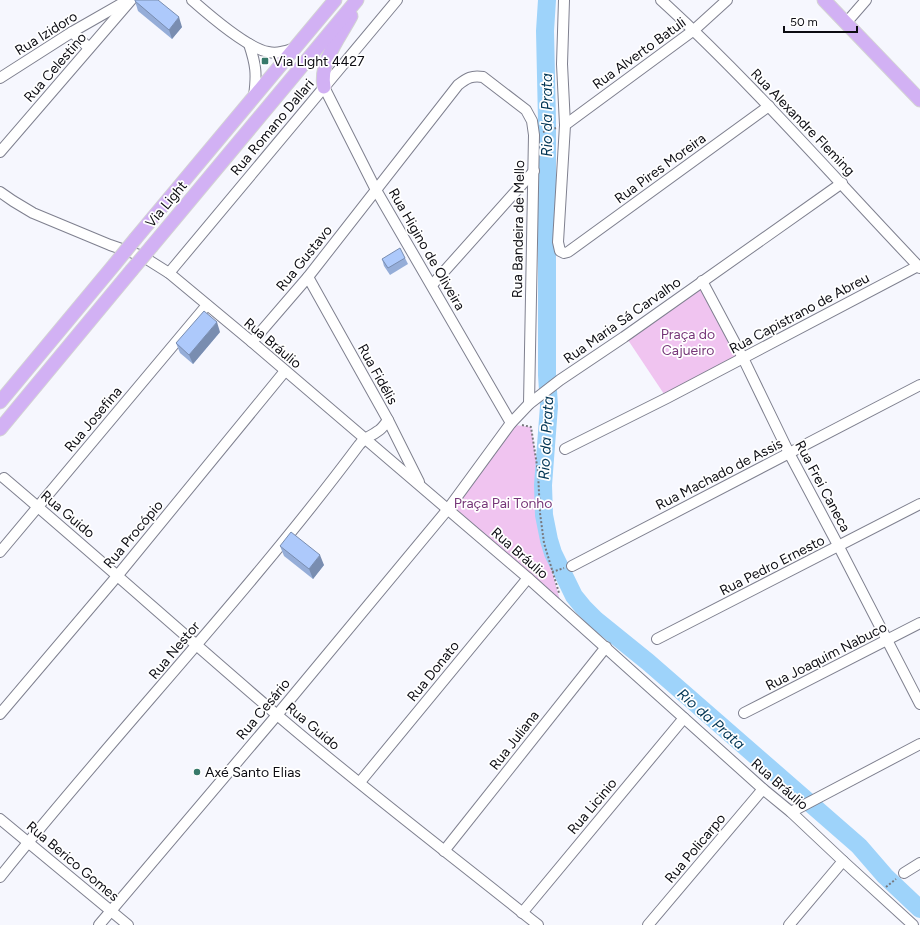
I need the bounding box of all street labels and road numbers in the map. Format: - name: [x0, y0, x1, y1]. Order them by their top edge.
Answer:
- street label: Rua Izidoro: [12, 8, 81, 59]
- street label: Rua Alverto Batuli: [589, 14, 689, 93]
- street label: Rua Celestino: [21, 29, 90, 106]
- street label: Rua Alexandre Fleming: [747, 65, 858, 179]
- street label: Rua Romano Dallari: [227, 76, 318, 179]
- street label: Rua Pires Moreira: [611, 130, 709, 207]
- street label: Rua Bandeira de Mello: [509, 160, 528, 298]
- street label: Via Light: [142, 178, 191, 231]
- street label: Rua Higino de Oliveira: [385, 185, 468, 313]
- street label: Rua Gustavo: [273, 222, 336, 295]
- street label: Rua Capistrano de Abreu: [726, 269, 872, 358]
- street label: Rua Maria Sá Carvalho: [560, 274, 684, 367]
- street label: Rua Bráulio: [240, 314, 305, 372]
- street label: Rua Fidélis: [354, 341, 401, 408]
- street label: Rua Josefina: [61, 383, 126, 455]
- street label: Rua Machado de Assis: [653, 435, 785, 514]
- street label: Rua Frei Caneca: [791, 438, 854, 535]
- street label: Rua Guido: [37, 487, 98, 542]
- street label: Rua Procópio: [100, 497, 167, 572]
- street label: Rua Bráulio: [488, 524, 552, 583]
- street label: Rua Pedro Ernesto: [717, 532, 828, 599]
- street label: Rua Nestor: [145, 618, 204, 683]
- street label: Rua Joaquim Nabuco: [763, 618, 890, 694]
- street label: Rua Donato: [404, 637, 463, 705]
- street label: Rua Cesário: [233, 675, 294, 743]
- street label: Rua Guido: [282, 699, 343, 754]
- street label: Rua Juliana: [486, 707, 543, 773]
- street label: Rua Bráulio: [748, 755, 812, 814]
- street label: Rua Licinio: [564, 775, 621, 838]
- street label: Rua Policarpo: [661, 810, 729, 887]
- street label: Rua Berico Gomes: [23, 818, 122, 905]

